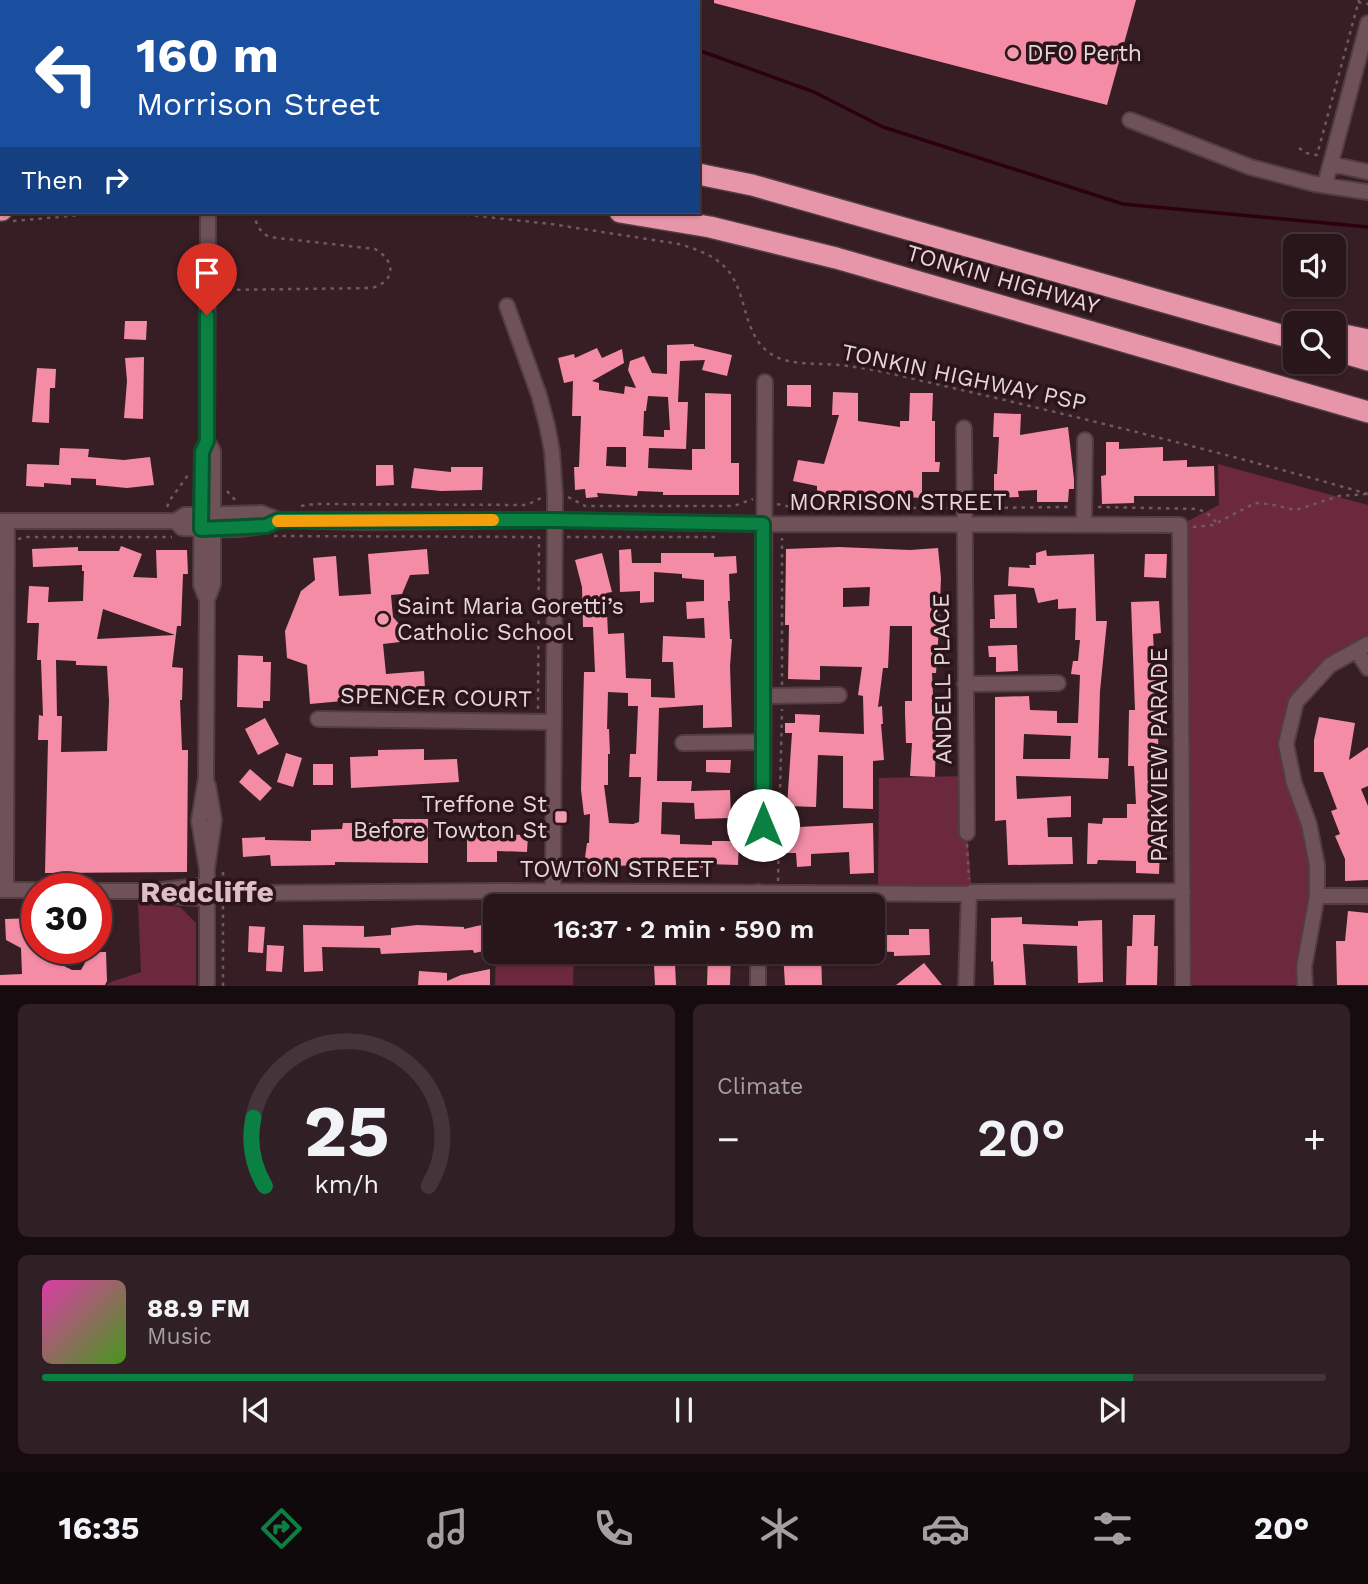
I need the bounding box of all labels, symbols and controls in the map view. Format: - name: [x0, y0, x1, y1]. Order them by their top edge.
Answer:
- text: 160 m: [136, 26, 279, 84]
- icon: left: [21, 28, 112, 119]
- place label: DFO Perth: [1027, 40, 1142, 67]
- marker: DFO Perth: [1005, 45, 1021, 61]
- text: Morrison Street: [136, 85, 380, 123]
- icon: right: [97, 161, 135, 199]
- text: Then: [21, 165, 83, 195]
- map controls: [1283, 234, 1346, 374]
- button: sound: [1283, 234, 1346, 297]
- street label: TONKIN HIGHWAY: [903, 239, 1102, 320]
- pin: [177, 243, 237, 315]
- icon: arrive: [188, 254, 226, 292]
- button: search: [1283, 311, 1346, 374]
- street label: TONKIN HIGHWAY PSP: [839, 338, 1088, 417]
- street label: MORRISON STREET: [789, 489, 1007, 516]
- place label: Saint Maria Goretti’s Catholic School: [397, 593, 624, 646]
- street label: ANDELL PLACE: [928, 593, 957, 765]
- marker: Saint Maria Goretti’s Catholic School: [375, 611, 391, 627]
- street label: PARKVIEW PARADE: [1146, 648, 1173, 862]
- street label: SPENCER COURT: [340, 682, 532, 713]
- position arrow: [726, 788, 800, 862]
- place label: Treffone St Before Towton St: [353, 791, 547, 844]
- marker: Treffone St Before Towton St: [553, 809, 569, 825]
- street label: TOWTON STREET: [520, 856, 714, 883]
- speed limit sign: 30: [21, 873, 112, 964]
- district label: Redcliffe: [140, 874, 274, 909]
- text: 16:37 · 2 min · 590 m: [554, 914, 814, 944]
- text: Climate: [717, 1073, 803, 1100]
- text: 25: [304, 1089, 389, 1175]
- text: 20°: [977, 1108, 1066, 1169]
- text: −: [717, 1117, 740, 1161]
- text: +: [1303, 1117, 1326, 1161]
- text: km/h: [314, 1170, 379, 1199]
- text: 88.9 FM: [147, 1293, 250, 1323]
- text: Music: [147, 1323, 212, 1350]
- icon: previous: [237, 1391, 275, 1429]
- icon: pause: [665, 1391, 703, 1429]
- icon: next: [1093, 1391, 1131, 1429]
- icon: directions: [257, 1504, 306, 1553]
- icon: music: [423, 1504, 472, 1553]
- icon: phone: [589, 1504, 638, 1553]
- icon: climate: [755, 1504, 804, 1553]
- icon: car: [921, 1504, 970, 1553]
- icon: filters: [1088, 1504, 1137, 1553]
- text: 16:35: [59, 1509, 139, 1547]
- text: 20°: [1254, 1509, 1309, 1547]

